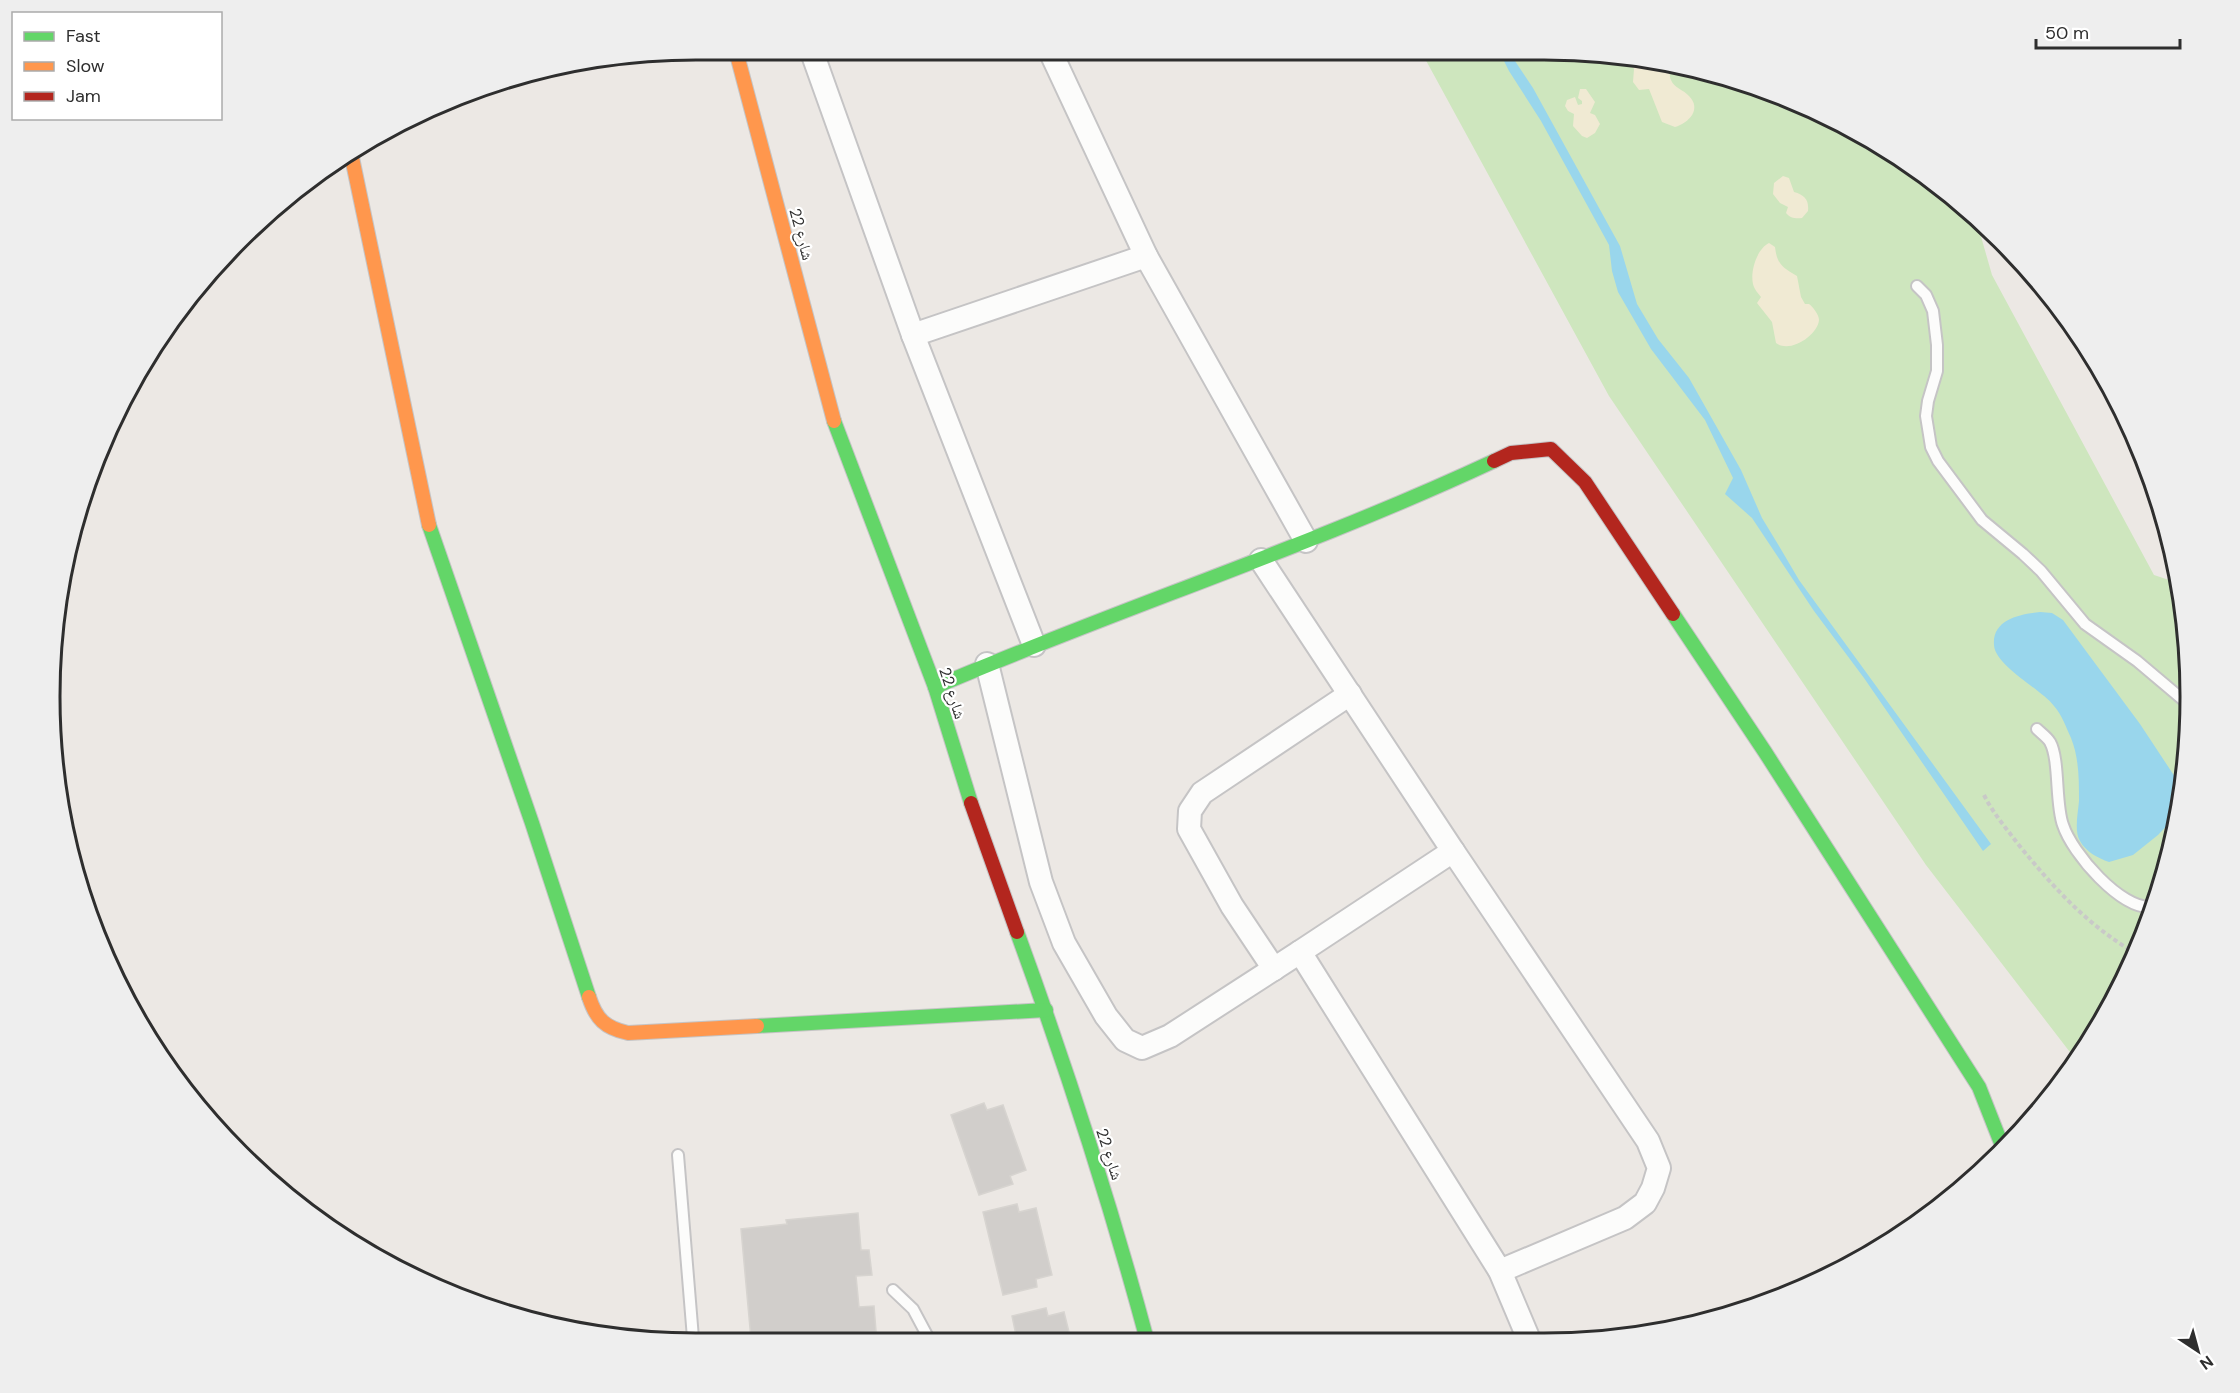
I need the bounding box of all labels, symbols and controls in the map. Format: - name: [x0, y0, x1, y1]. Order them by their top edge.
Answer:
- legend: [12, 12, 222, 120]
- scale bar: [2036, 12, 2180, 50]
- text: 50 m: [2045, 21, 2089, 45]
- text: Fast: [66, 24, 101, 48]
- text: Slow: [66, 54, 105, 78]
- text: Jam: [66, 84, 101, 108]
- street label: شارع 22: [784, 206, 819, 263]
- street label: شارع 22: [934, 665, 971, 722]
- street label: شارع 22: [1091, 1126, 1128, 1183]
- north arrow: [2168, 1321, 2228, 1381]
- text: N: [2196, 1351, 2217, 1375]

